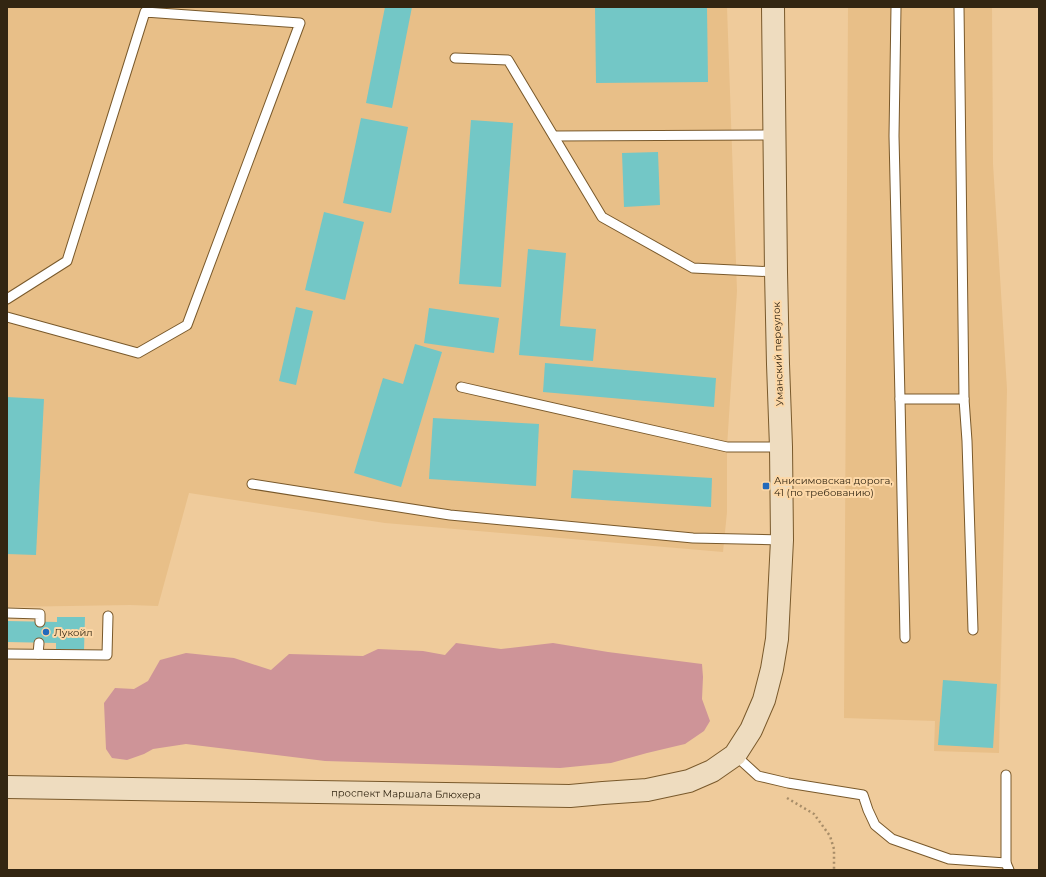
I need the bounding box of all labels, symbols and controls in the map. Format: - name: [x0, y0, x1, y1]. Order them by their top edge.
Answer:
- street label: Уманский переулок: [770, 301, 786, 406]
- place label: Анисимовская дорога, 41 (по требованию): [774, 474, 893, 499]
- marker: Анисимовская дорога, 41 (по требованию): [761, 481, 771, 491]
- place label: Лукойл: [54, 626, 93, 639]
- marker: Лукойл: [41, 627, 51, 637]
- street label: проспект Маршала Блюхера: [331, 786, 481, 801]

